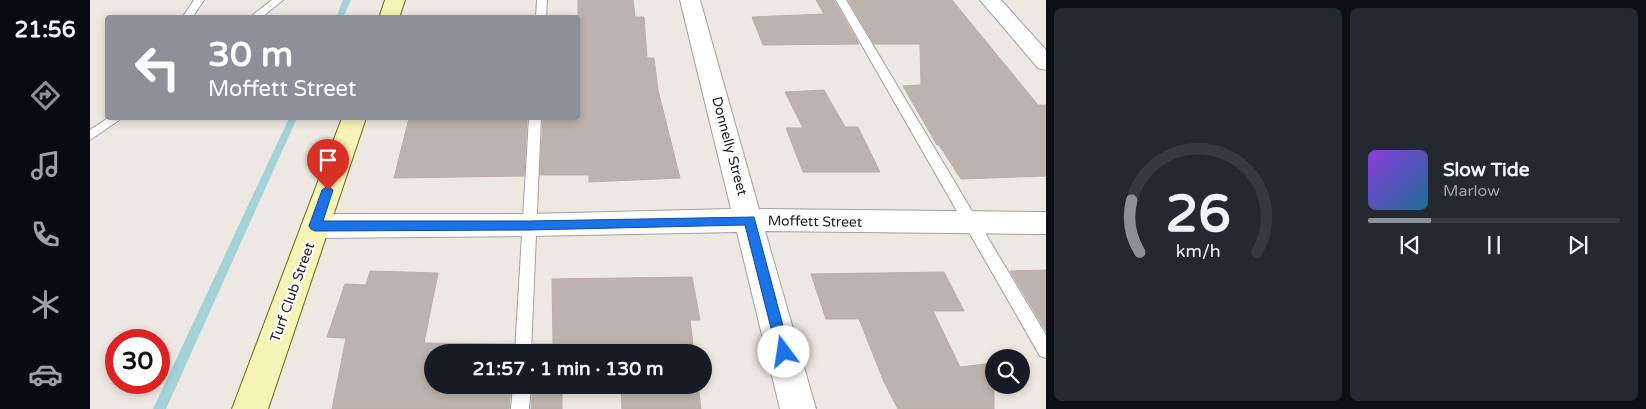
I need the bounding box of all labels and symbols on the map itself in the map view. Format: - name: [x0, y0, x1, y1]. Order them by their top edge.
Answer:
- street label: Donnelly Street: [708, 95, 751, 198]
- pin: [307, 139, 349, 190]
- street label: Moffett Street: [768, 212, 863, 231]
- street label: Turf Club Street: [267, 239, 319, 344]
- position arrow: [757, 325, 809, 377]
- speed limit sign: 30: [105, 329, 170, 394]

